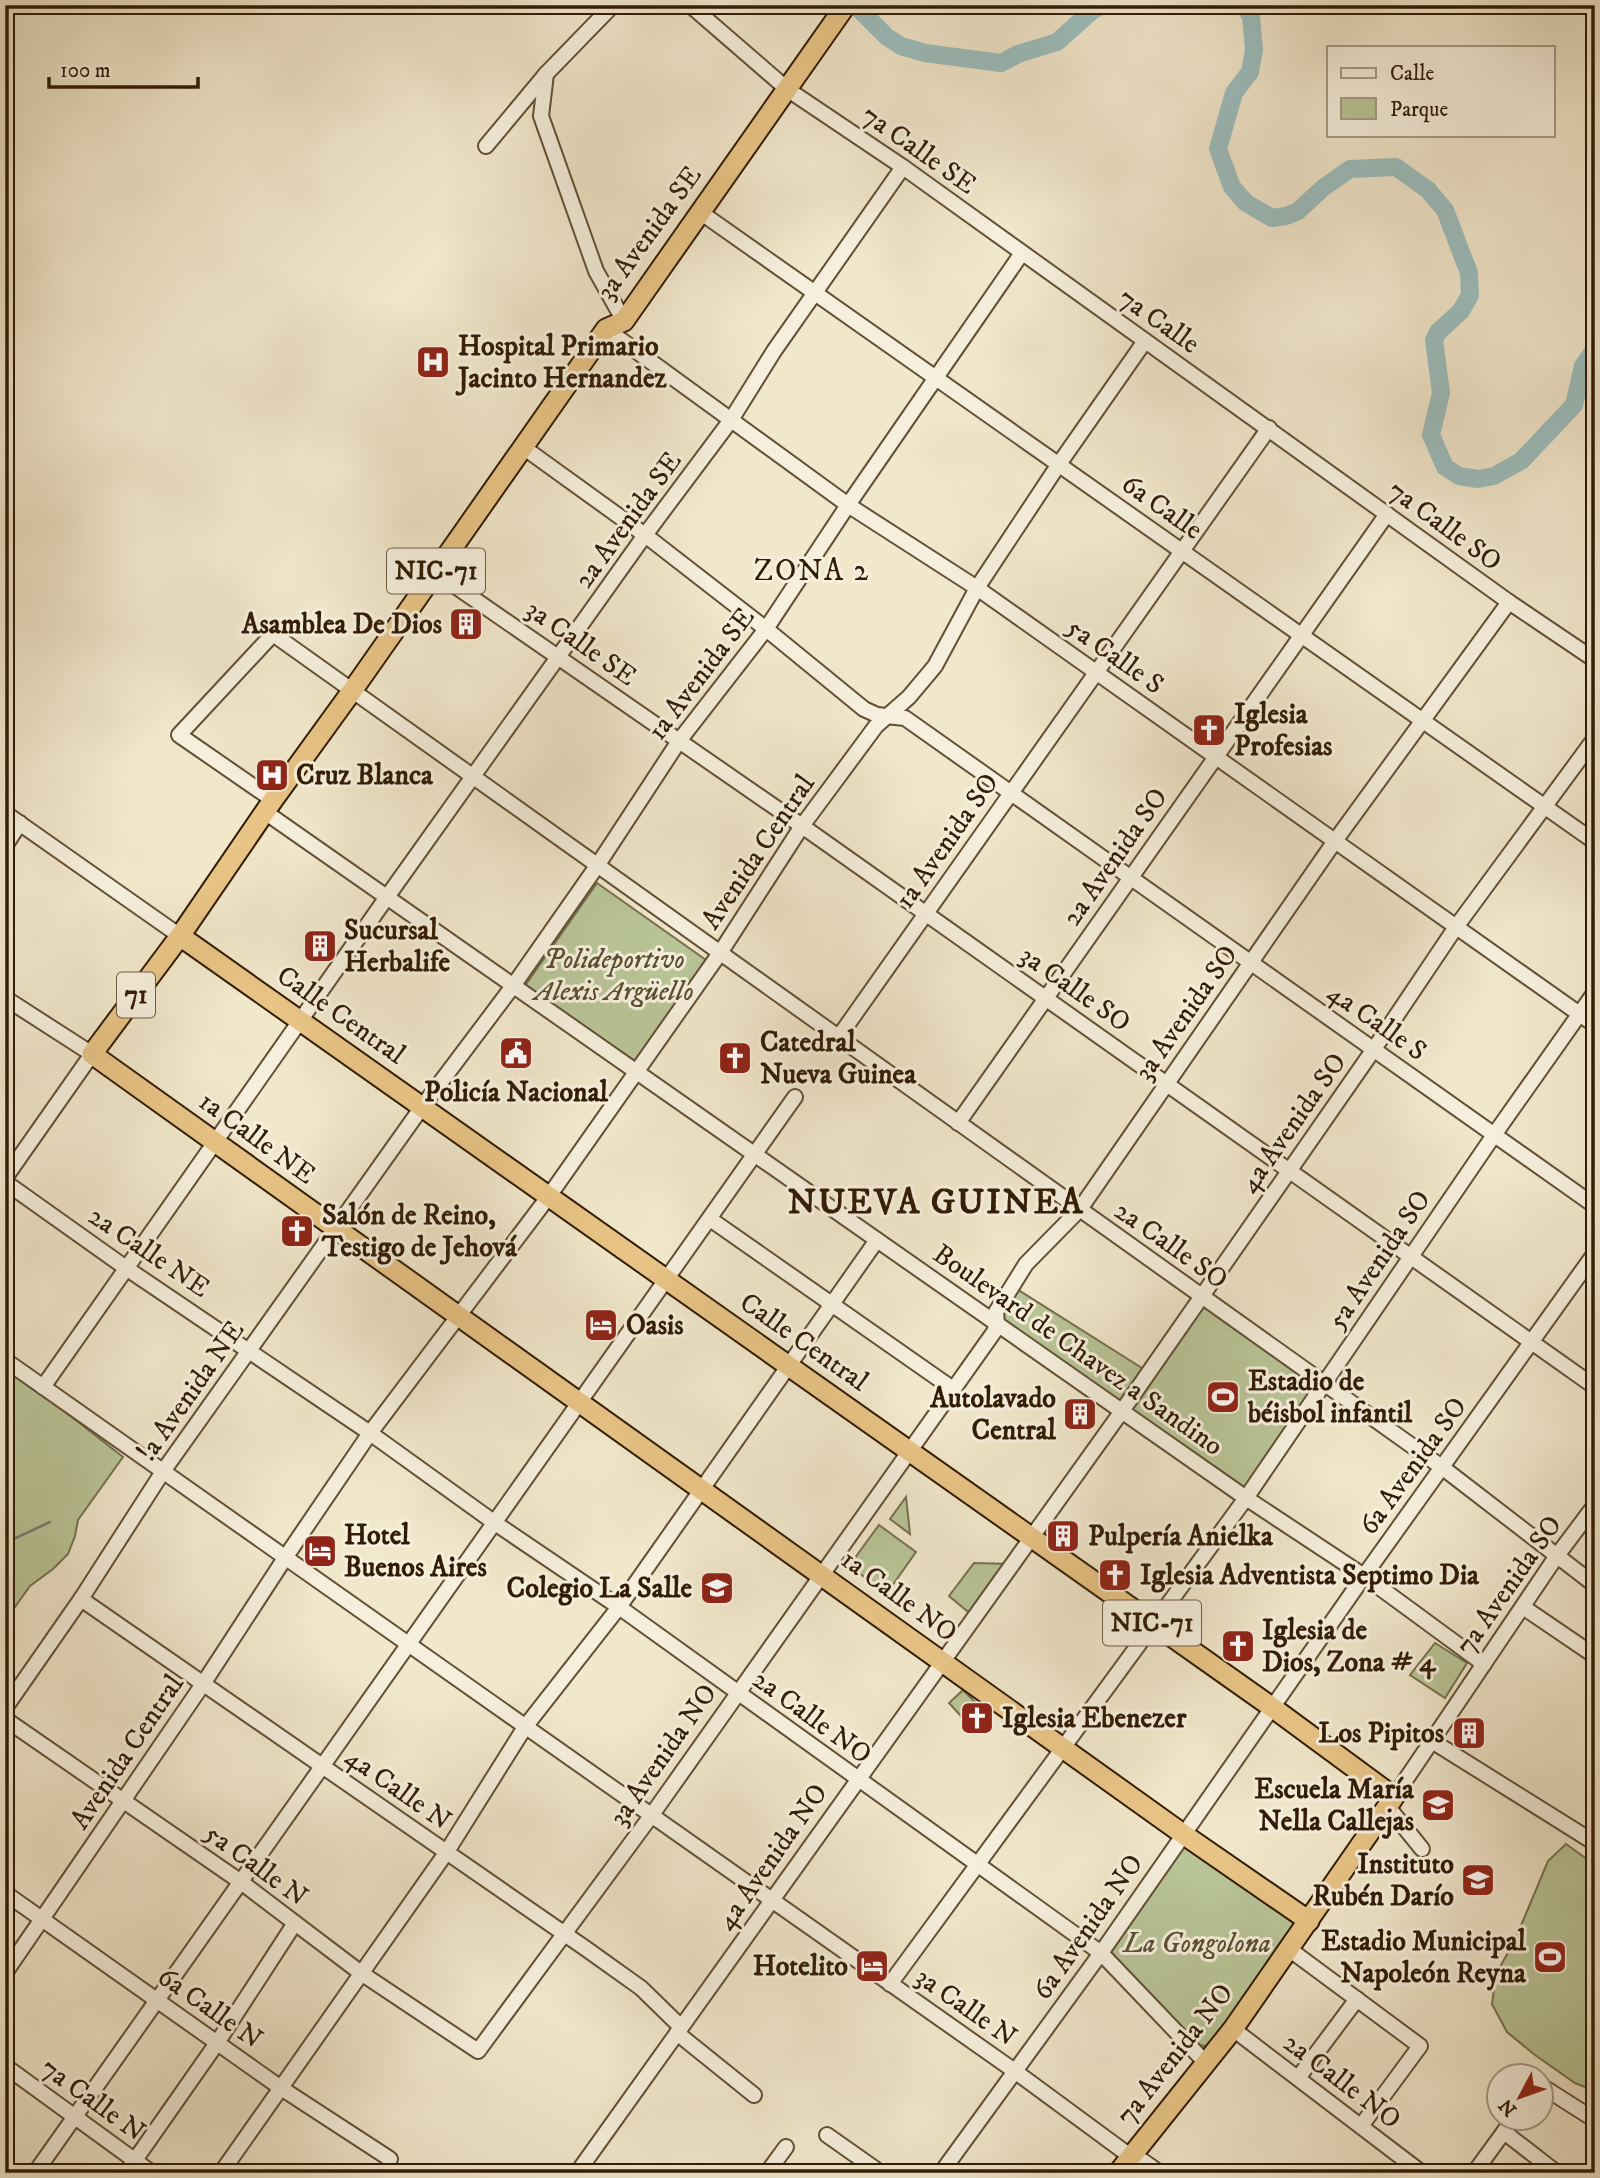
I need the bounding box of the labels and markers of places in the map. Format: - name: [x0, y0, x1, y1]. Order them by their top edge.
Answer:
- place label: Hospital Primario Jacinto Hernandez: [455, 329, 668, 396]
- hospital icon: Hospital Primario Jacinto Hernandez: [414, 343, 452, 381]
- building icon: Asamblea De Dios: [447, 605, 485, 643]
- place label: Asamblea De Dios: [241, 607, 443, 642]
- place label: Iglesia Profesias: [1234, 697, 1333, 764]
- church icon: Iglesia Profesias: [1190, 711, 1228, 749]
- hospital icon: Cruz Blanca: [253, 756, 291, 794]
- place label: Cruz Blanca: [296, 758, 434, 793]
- place label: Sucursal Herbalife: [344, 913, 451, 980]
- building icon: Sucursal Herbalife: [301, 927, 339, 965]
- place label: Catedral Nueva Guinea: [760, 1025, 917, 1092]
- public building icon: Policía Nacional: [497, 1034, 535, 1072]
- church icon: Catedral Nueva Guinea: [716, 1039, 754, 1077]
- place label: Policía Nacional: [424, 1075, 609, 1110]
- place label: Salón de Reino, Testigo de Jehová: [321, 1198, 518, 1265]
- church icon: Salón de Reino, Testigo de Jehová: [278, 1212, 316, 1250]
- hotel icon: Oasis: [582, 1306, 620, 1344]
- place label: Oasis: [626, 1308, 684, 1343]
- place label: Estadio de béisbol infantil: [1247, 1364, 1413, 1431]
- sports icon: Estadio de béisbol infantil: [1204, 1378, 1242, 1416]
- place label: Autolavado Central: [929, 1381, 1057, 1448]
- building icon: Autolavado Central: [1061, 1395, 1099, 1433]
- building icon: Pulpería Anielka: [1044, 1517, 1082, 1555]
- place label: Hotel Buenos Aires: [344, 1518, 487, 1585]
- place label: Pulpería Anielka: [1088, 1519, 1274, 1554]
- hotel icon: Hotel Buenos Aires: [301, 1532, 339, 1570]
- church icon: Iglesia Adventista Septimo Dia: [1096, 1556, 1134, 1594]
- place label: Iglesia Adventista Septimo Dia: [1140, 1558, 1480, 1593]
- school or university icon: Colegio La Salle: [698, 1569, 736, 1607]
- place label: Colegio La Salle: [507, 1571, 692, 1606]
- place label: Iglesia de Dios, Zona # 4: [1262, 1613, 1437, 1680]
- church icon: Iglesia de Dios, Zona # 4: [1219, 1627, 1257, 1665]
- church icon: Iglesia Ebenezer: [958, 1699, 996, 1737]
- place label: Iglesia Ebenezer: [1002, 1701, 1187, 1736]
- building icon: Los Pipitos: [1450, 1714, 1488, 1752]
- place label: Los Pipitos: [1318, 1716, 1445, 1751]
- place label: Escuela María Nella Callejas: [1254, 1772, 1415, 1839]
- school or university icon: Escuela María Nella Callejas: [1419, 1786, 1457, 1824]
- place label: Instituto Rubén Darío: [1313, 1847, 1454, 1914]
- school or university icon: Instituto Rubén Darío: [1459, 1861, 1497, 1899]
- place label: Estadio Municipal Napoleón Reyna: [1321, 1924, 1527, 1991]
- sports icon: Estadio Municipal Napoleón Reyna: [1531, 1938, 1569, 1976]
- hotel icon: Hotelito: [853, 1947, 891, 1985]
- place label: Hotelito: [753, 1949, 848, 1984]

